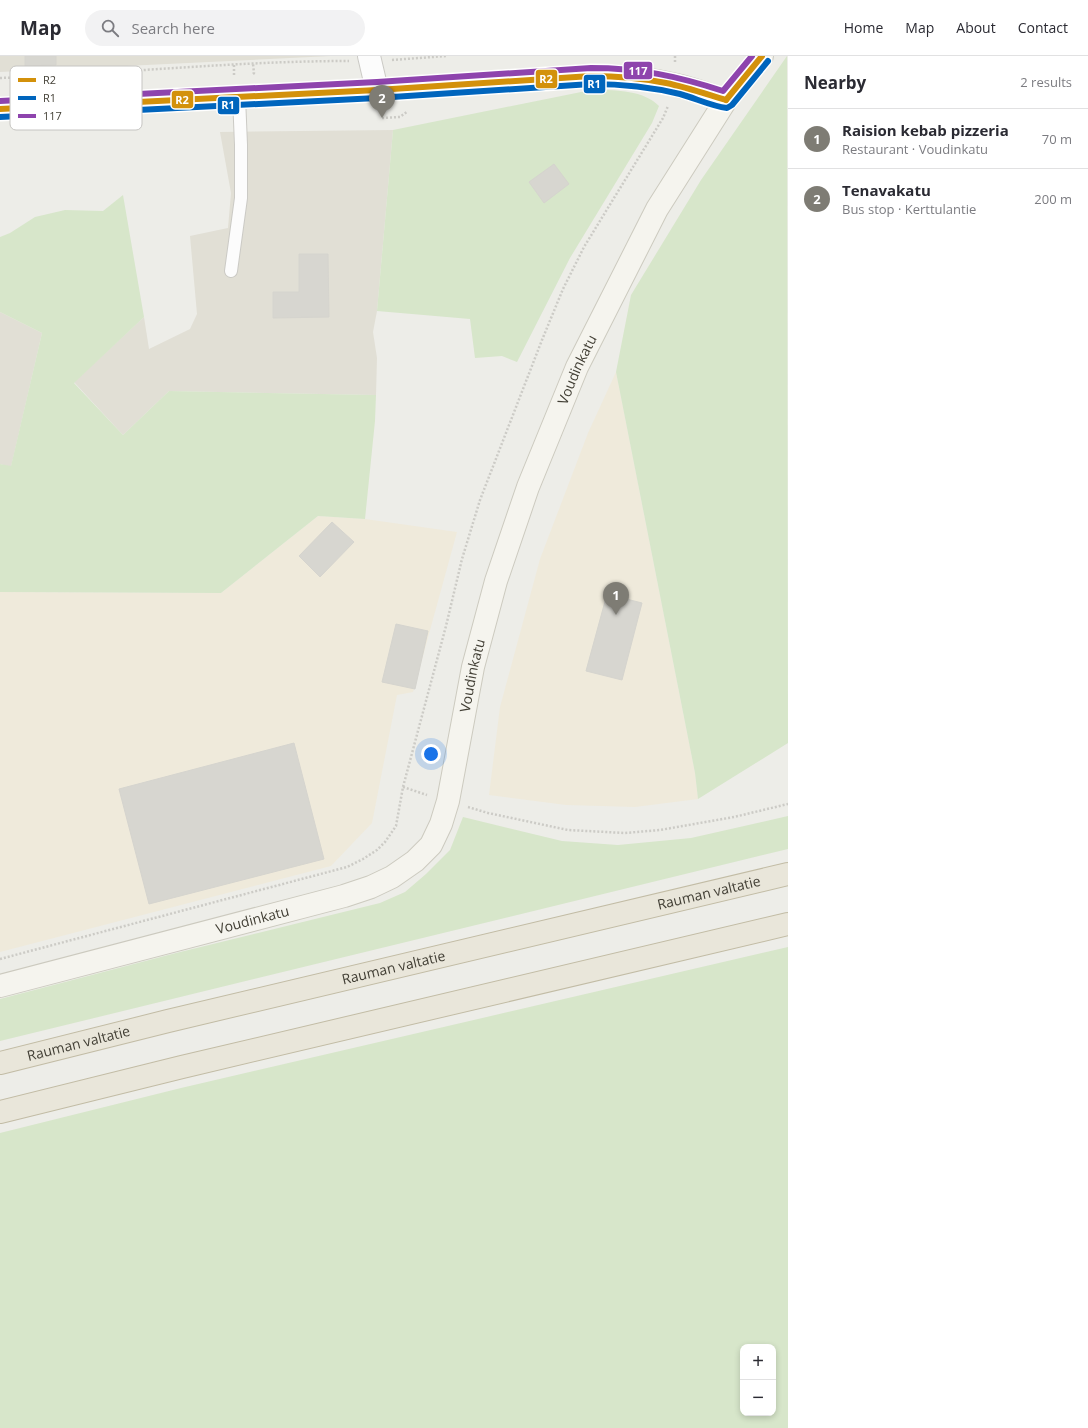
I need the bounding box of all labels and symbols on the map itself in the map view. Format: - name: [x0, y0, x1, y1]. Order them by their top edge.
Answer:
- line badge: 117: [623, 61, 653, 80]
- text: 117: [629, 63, 647, 78]
- legend: [10, 66, 142, 130]
- line badge: R2: [535, 69, 558, 89]
- text: R2: [539, 71, 553, 86]
- text: R2: [43, 72, 56, 87]
- line badge: R1: [583, 74, 606, 94]
- text: R1: [587, 76, 601, 91]
- pin: 2: [369, 85, 395, 118]
- text: R1: [43, 90, 56, 105]
- line badge: R2: [171, 90, 194, 109]
- text: R2: [175, 92, 189, 107]
- line badge: R1: [217, 96, 240, 115]
- text: R1: [221, 97, 235, 112]
- text: 117: [43, 108, 62, 123]
- street label: Voudinkatu: [553, 331, 601, 407]
- pin: 1: [603, 582, 629, 615]
- street label: Voudinkatu: [455, 637, 489, 714]
- your location: [421, 744, 441, 764]
- street label: Rauman valtatie: [655, 871, 762, 914]
- street label: Voudinkatu: [214, 901, 291, 938]
- street label: Rauman valtatie: [340, 946, 447, 988]
- street label: Rauman valtatie: [25, 1021, 132, 1065]

